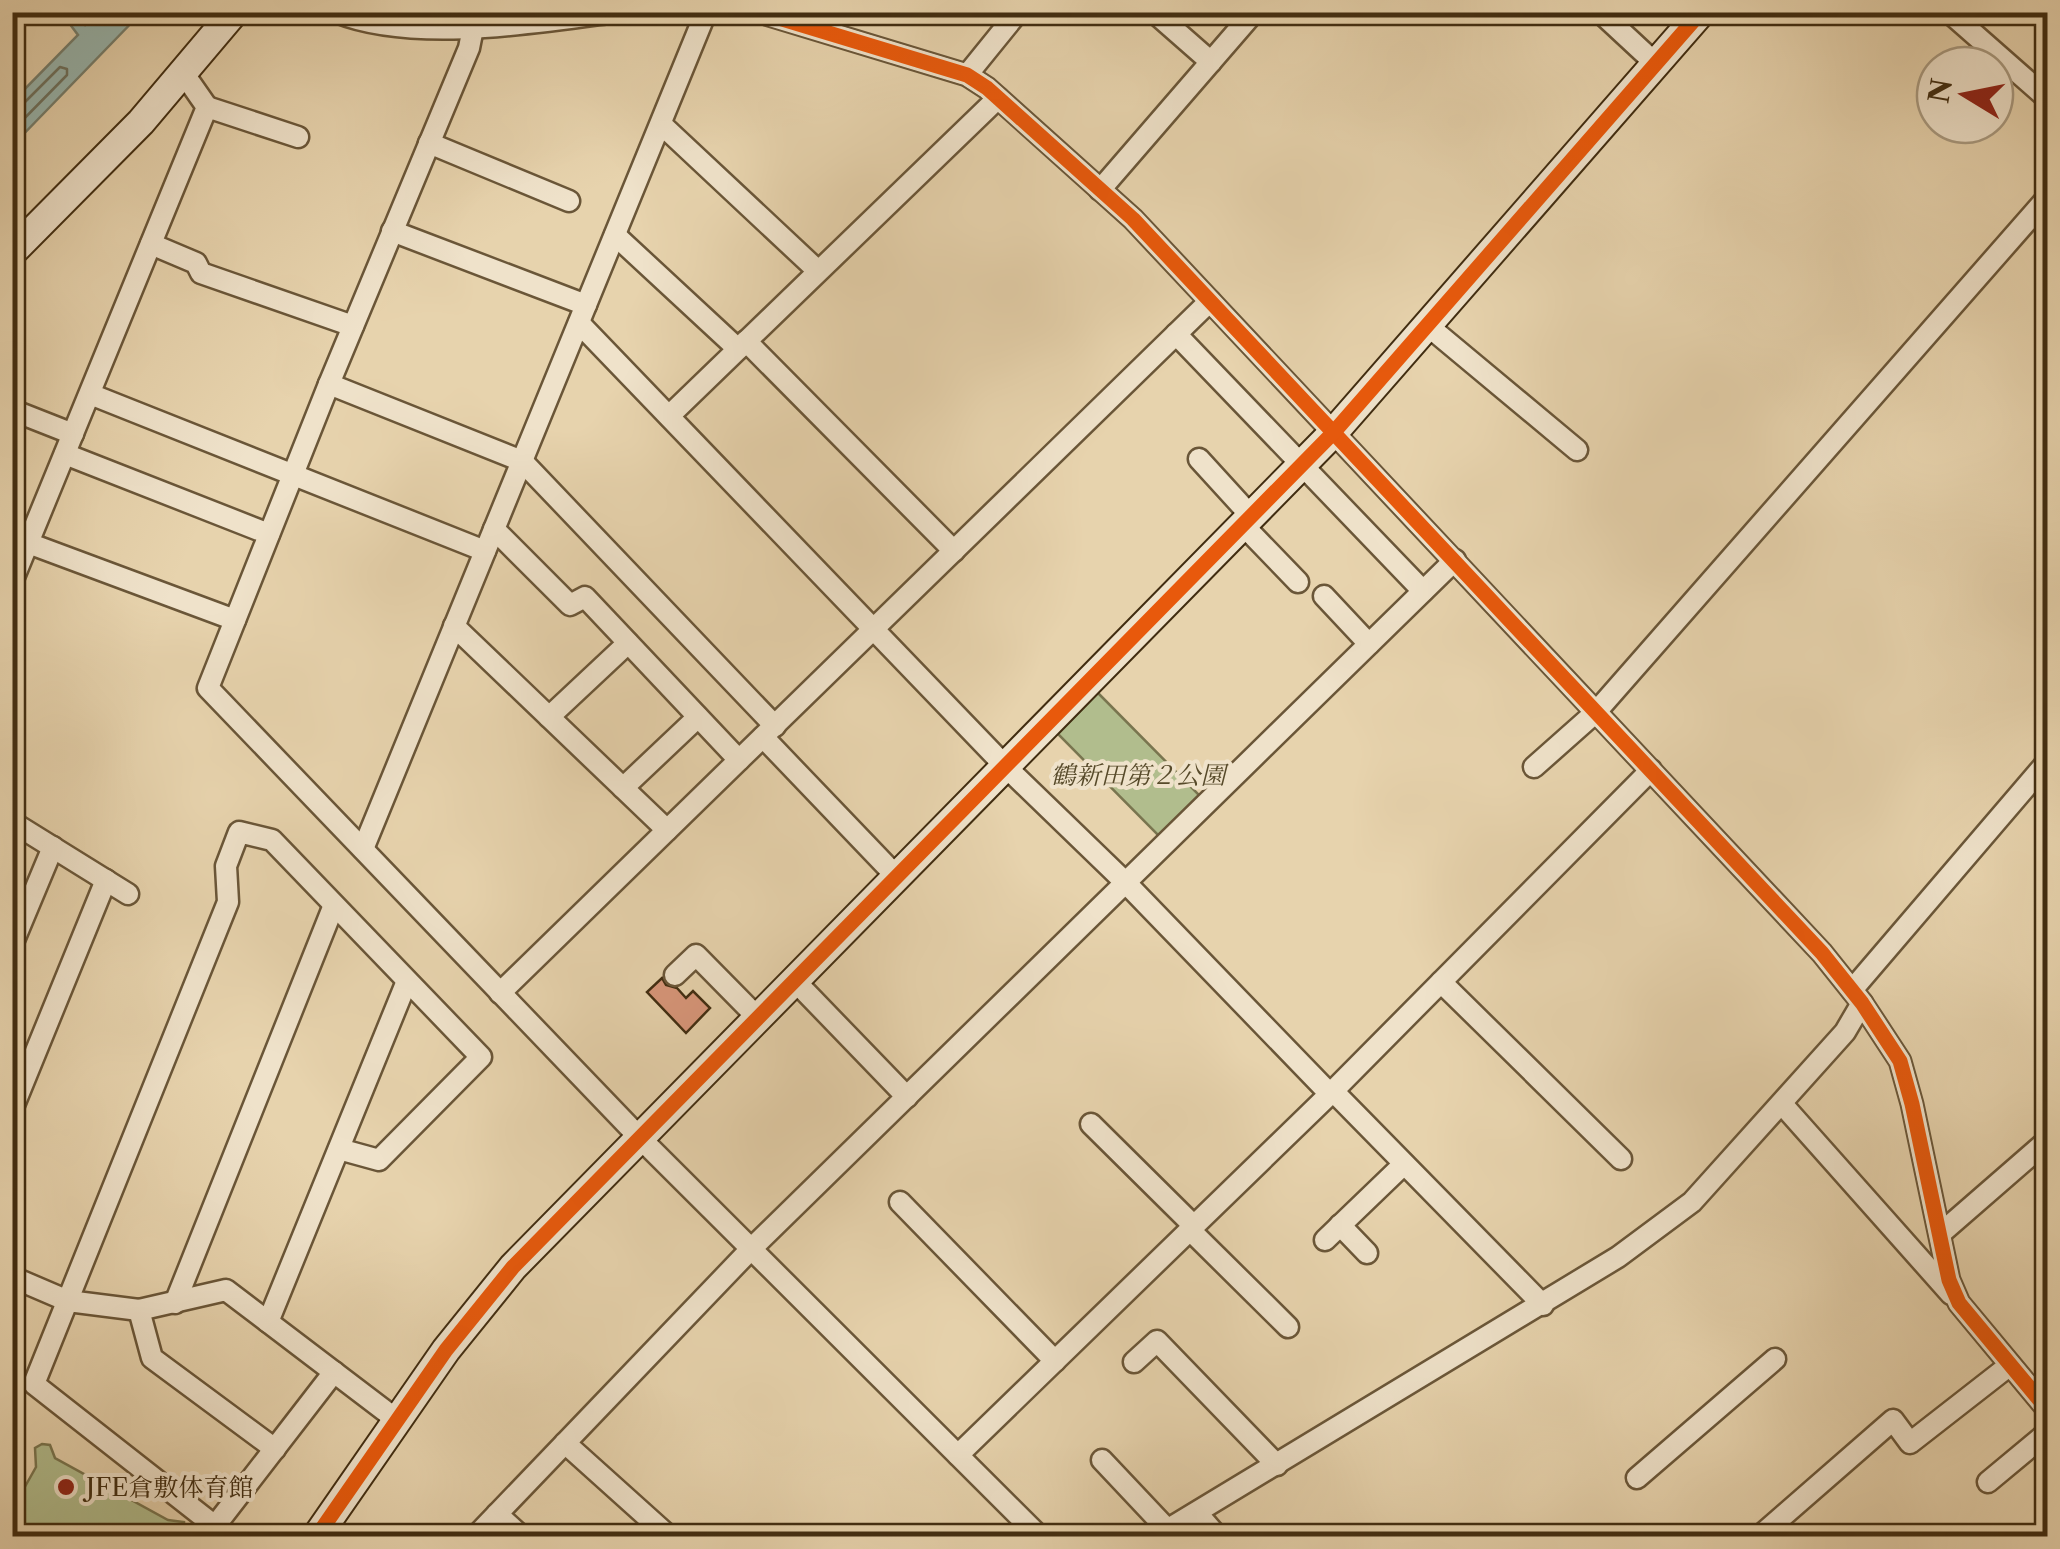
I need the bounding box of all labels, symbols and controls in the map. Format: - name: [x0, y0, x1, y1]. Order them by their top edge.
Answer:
- north arrow: [1915, 45, 2015, 145]
- text: N: [1922, 76, 1959, 106]
- park label: 鶴新田第２公園: [1050, 760, 1229, 791]
- place label: JFE倉敷体育館: [82, 1472, 254, 1503]
- marker: JFE倉敷体育館: [55, 1476, 77, 1498]

